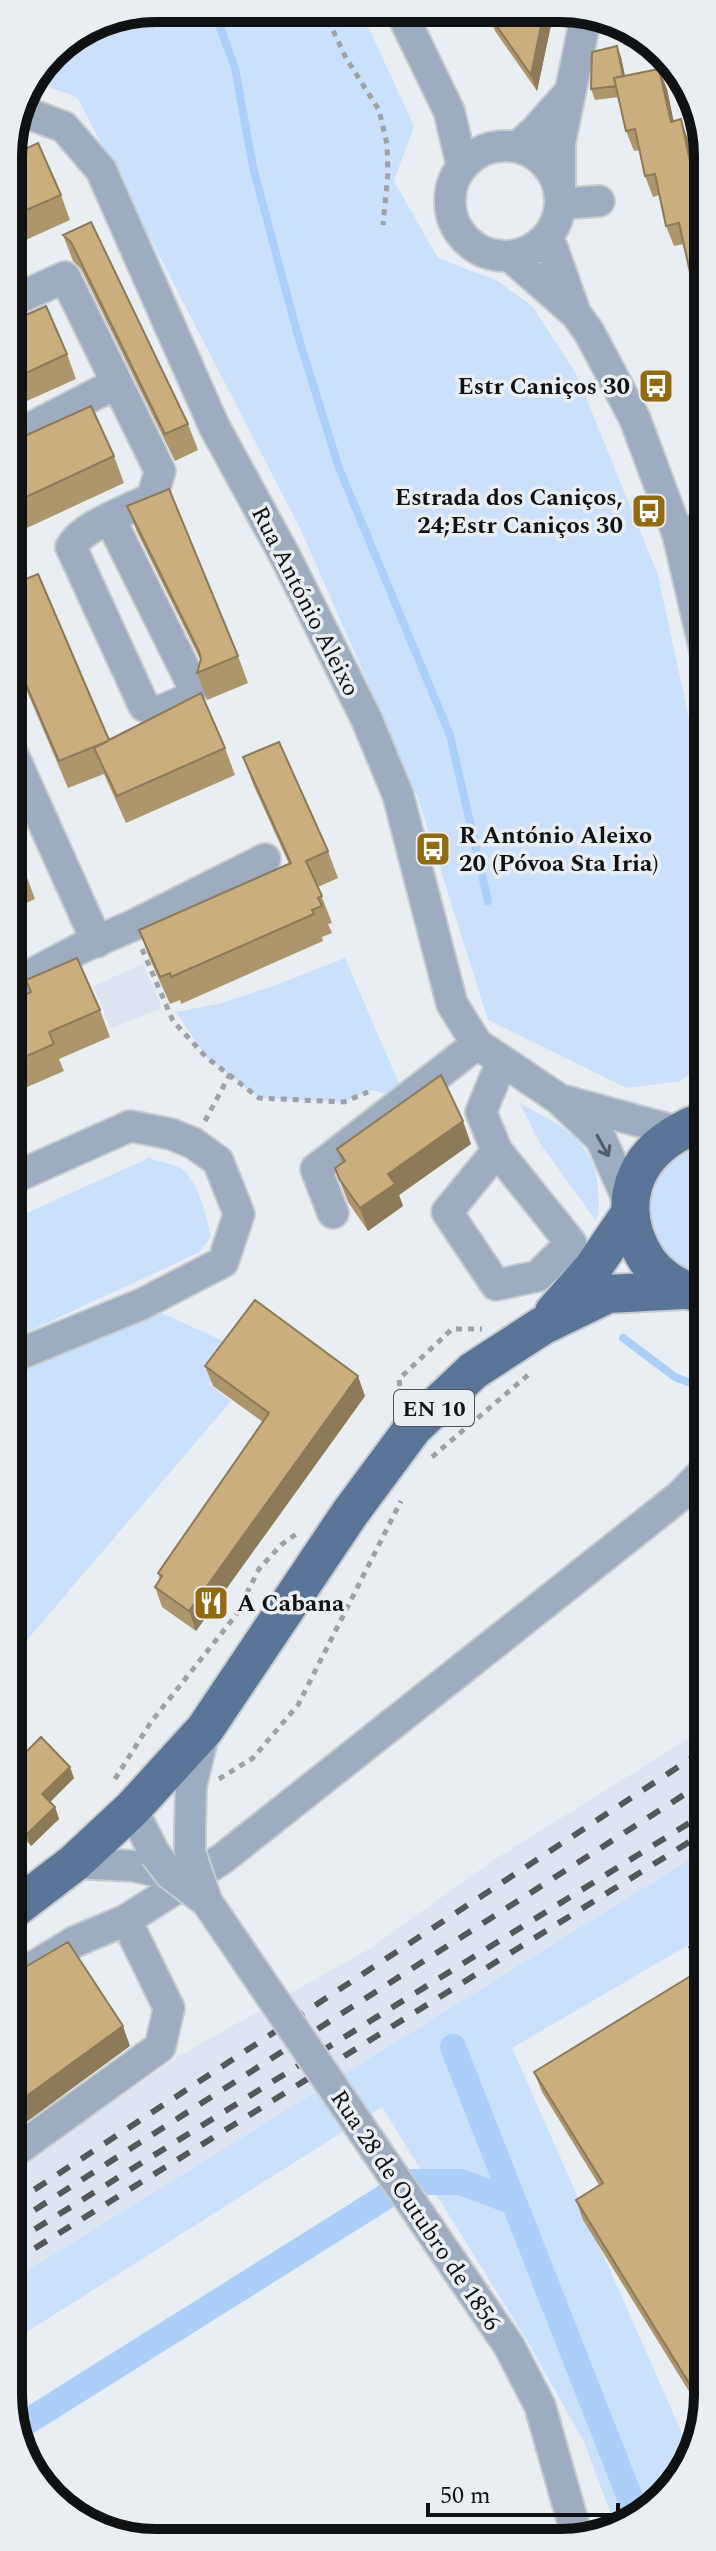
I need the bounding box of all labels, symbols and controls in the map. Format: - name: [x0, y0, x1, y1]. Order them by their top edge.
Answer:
- bus stop icon: Estr Caniços 30: [637, 367, 675, 405]
- place label: Estr Caniços 30: [457, 369, 630, 405]
- place label: Estrada dos Caniços, 24;Estr Caniços 30: [395, 480, 623, 544]
- bus stop icon: Estrada dos Caniços, 24;Estr Caniços 30: [630, 492, 668, 530]
- street label: Rua António Aleixo: [242, 500, 369, 703]
- place label: R António Aleixo 20 (Póvoa Sta Iria): [459, 818, 658, 882]
- bus stop icon: R António Aleixo 20 (Póvoa Sta Iria): [414, 830, 452, 868]
- one-way arrow: [595, 1134, 611, 1157]
- road number: EN 10: [394, 1390, 474, 1426]
- restaurant icon: A Cabana: [192, 1584, 230, 1622]
- place label: A Cabana: [237, 1586, 345, 1622]
- street label: Rua 28 de Outubro de 1856: [321, 2083, 509, 2338]
- scale bar: [428, 2467, 618, 2517]
- text: 50 m: [440, 2478, 491, 2514]

